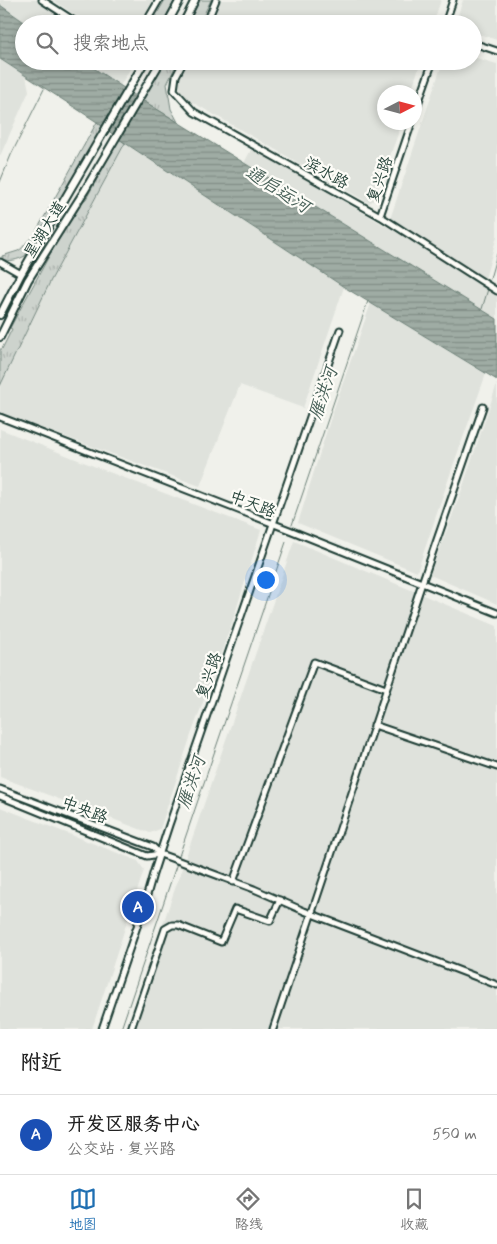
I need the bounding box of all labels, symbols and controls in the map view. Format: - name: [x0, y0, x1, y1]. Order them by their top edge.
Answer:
- search box: [15, 15, 482, 70]
- icon: search: [33, 29, 61, 57]
- text: 搜索地点: [73, 31, 149, 56]
- north arrow: [377, 85, 422, 130]
- street label: 滨水路: [300, 152, 352, 194]
- street label: 复兴路: [363, 153, 398, 206]
- water label: 通启运河: [241, 161, 317, 221]
- street label: 星湖大道: [19, 197, 71, 263]
- water label: 雁洪河: [304, 361, 345, 423]
- street label: 中天路: [226, 486, 279, 523]
- your location: [253, 567, 279, 593]
- street label: 复兴路: [192, 649, 227, 702]
- water label: 雁洪河: [172, 750, 213, 812]
- street label: 中央路: [58, 792, 111, 829]
- pin: A: [122, 888, 154, 926]
- text: 附近: [20, 1049, 62, 1077]
- text: 开发区服务中心: [67, 1112, 200, 1137]
- text: A: [31, 1124, 41, 1145]
- text: 550 m: [432, 1124, 477, 1145]
- text: 公交站 · 复兴路: [67, 1139, 175, 1160]
- tab: 地图: [69, 1185, 97, 1234]
- tab: 路线: [234, 1185, 262, 1234]
- tab: 收藏: [400, 1185, 428, 1234]

